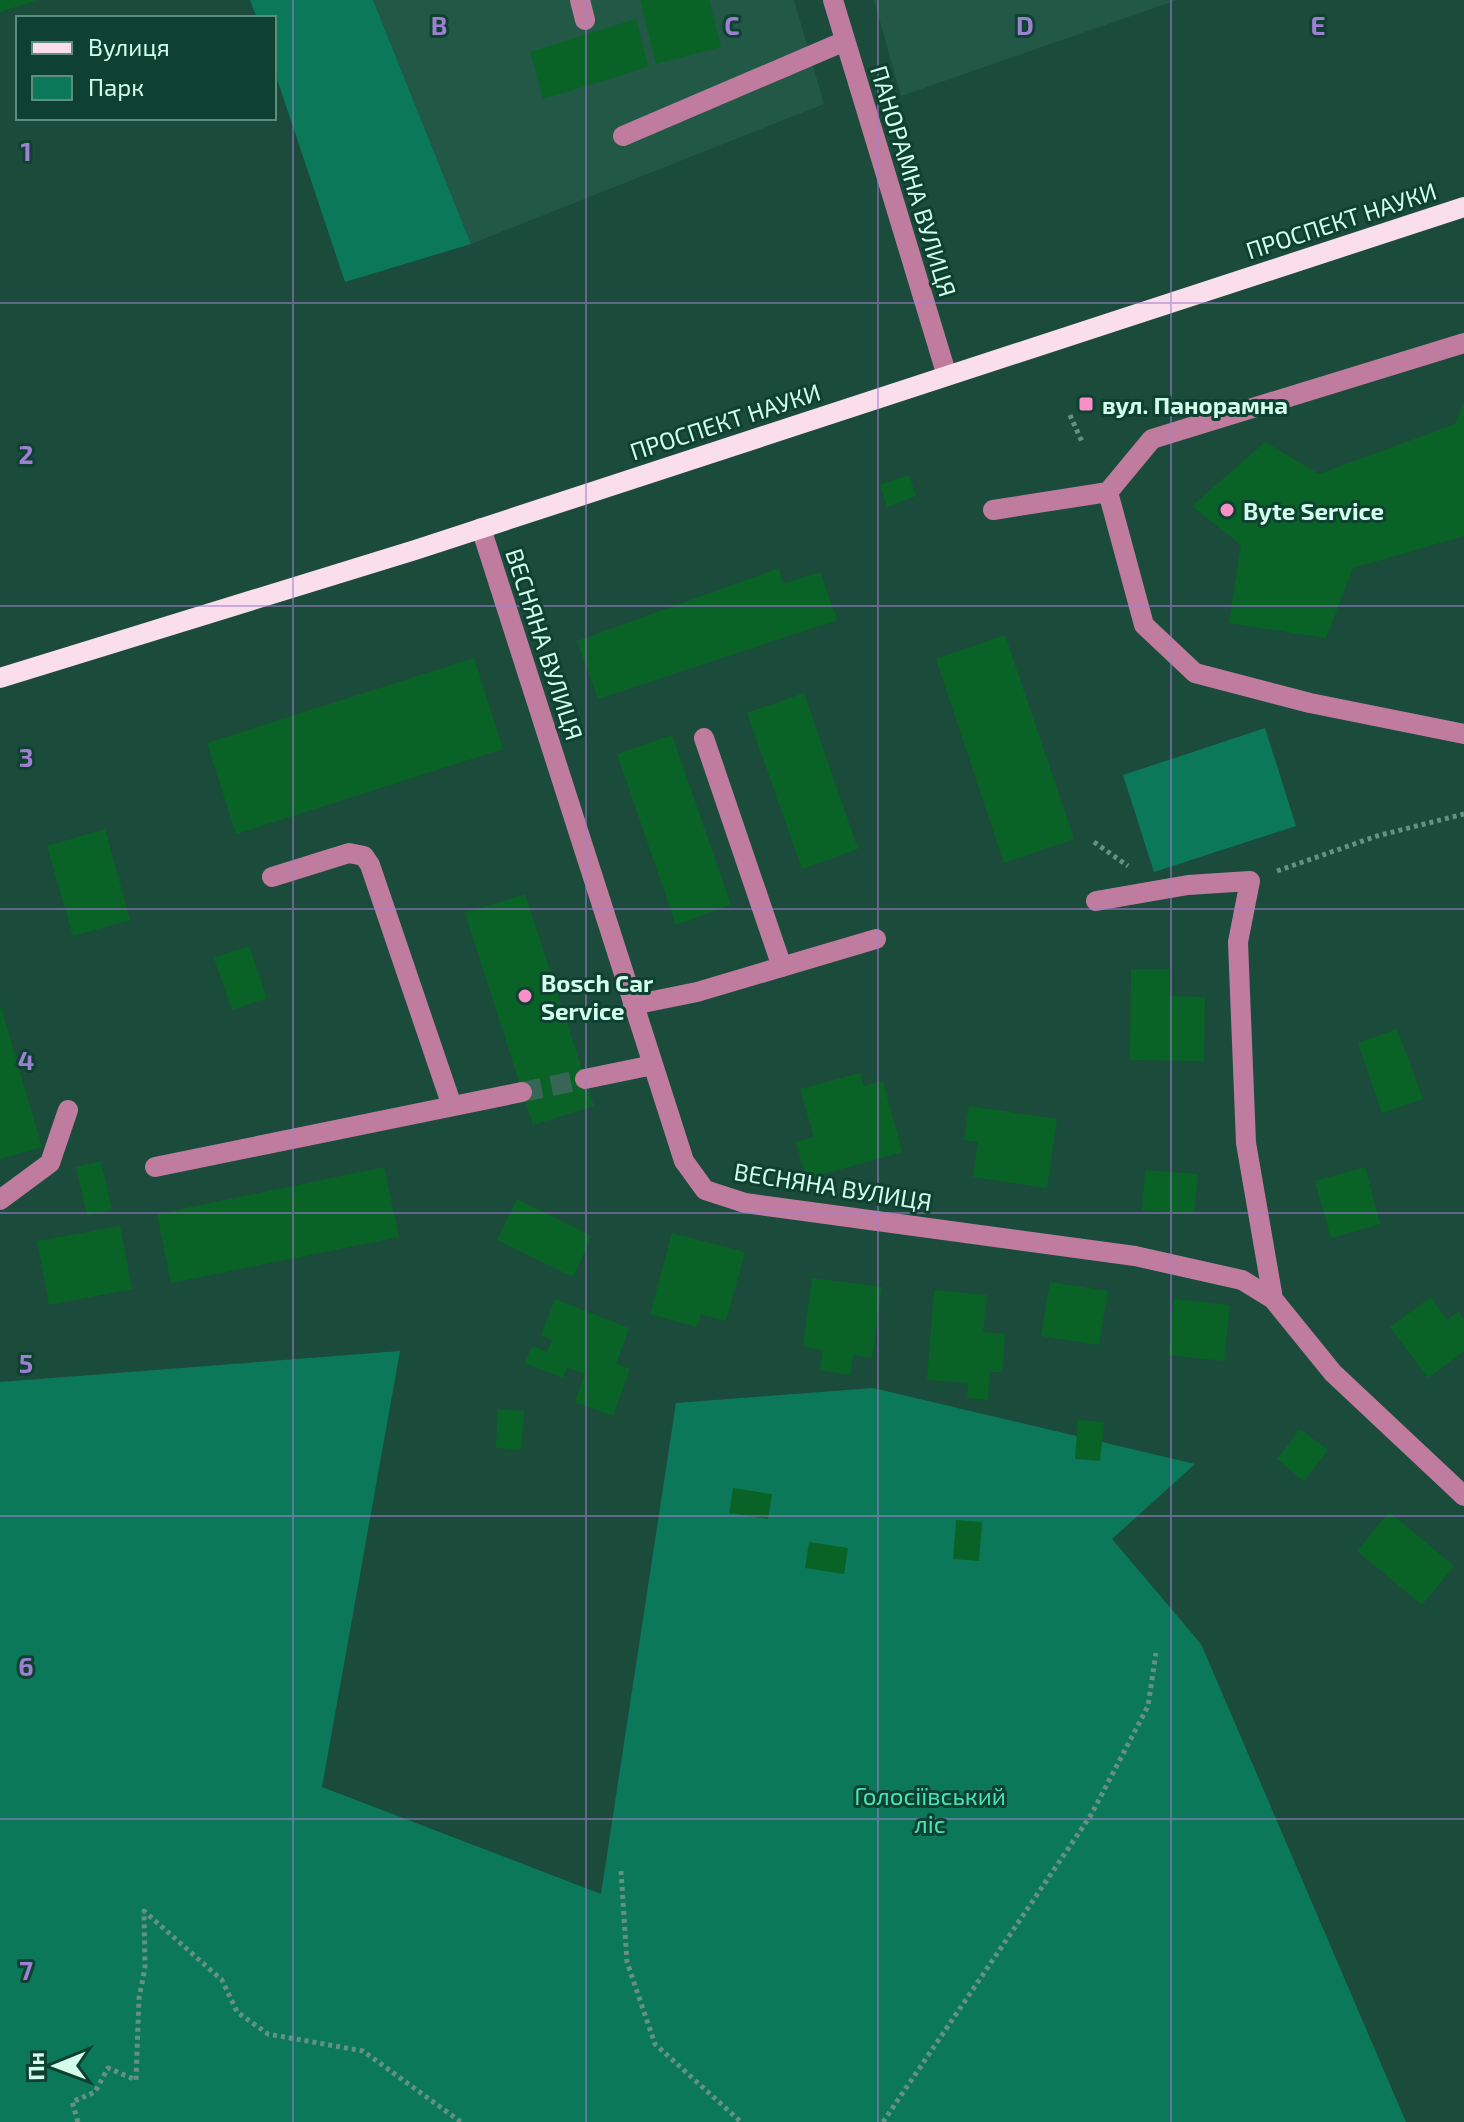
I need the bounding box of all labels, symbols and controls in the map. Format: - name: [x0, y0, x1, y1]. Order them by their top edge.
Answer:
- text: B: [431, 9, 447, 40]
- text: C: [724, 9, 740, 40]
- text: D: [1016, 9, 1034, 40]
- text: E: [1310, 9, 1326, 40]
- legend: [16, 16, 276, 120]
- text: Вулиця: [88, 32, 170, 62]
- street label: ПАНОРАМНА ВУЛИЦЯ: [865, 62, 963, 300]
- text: Парк: [88, 72, 144, 101]
- text: 1: [20, 135, 32, 166]
- street label: ПРОСПЕКТ НАУКИ: [1242, 176, 1440, 264]
- street label: ПРОСПЕКТ НАУКИ: [626, 377, 824, 465]
- place label: вул. Панорамна: [1102, 390, 1288, 419]
- marker: вул. Панорамна: [1077, 395, 1095, 413]
- text: 2: [18, 438, 34, 469]
- place label: Byte Service: [1243, 496, 1384, 525]
- marker: Byte Service: [1218, 501, 1236, 519]
- street label: ВЕСНЯНА ВУЛИЦЯ: [500, 545, 590, 743]
- text: 3: [19, 741, 33, 772]
- place label: Bosch Car Service: [541, 968, 654, 1025]
- marker: Bosch Car Service: [516, 987, 534, 1005]
- text: 4: [18, 1044, 34, 1075]
- street label: ВЕСНЯНА ВУЛИЦЯ: [732, 1156, 934, 1216]
- text: 5: [19, 1347, 33, 1378]
- text: 6: [18, 1650, 34, 1681]
- park label: Голосіївський ліс: [854, 1781, 1006, 1838]
- text: 7: [19, 1954, 33, 1985]
- north arrow: [16, 2026, 96, 2106]
- text: Пн: [22, 2052, 48, 2081]

